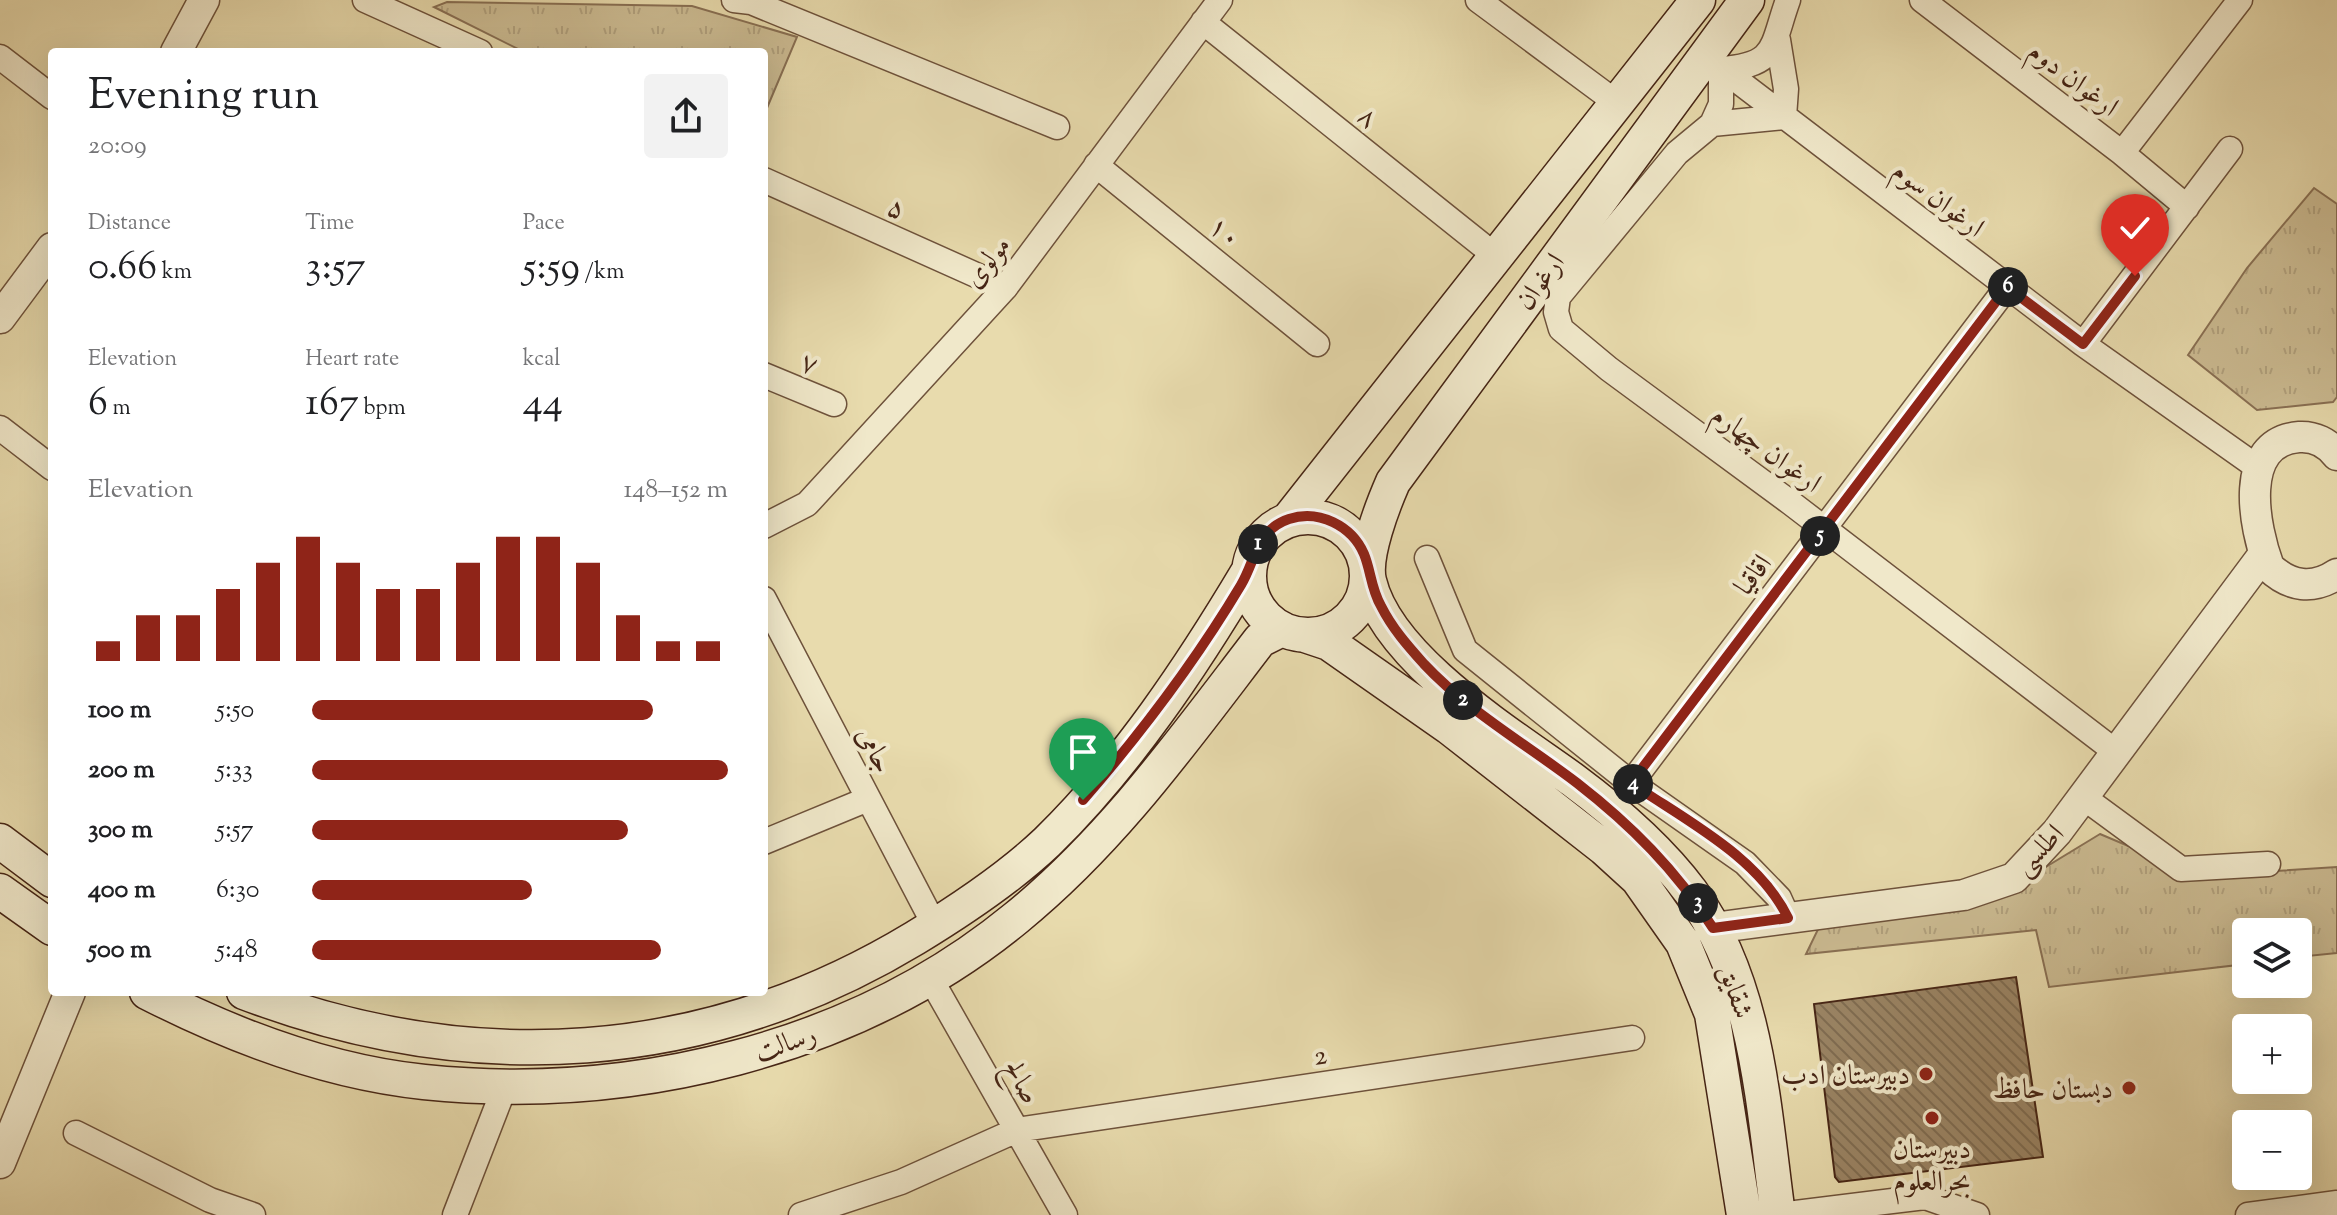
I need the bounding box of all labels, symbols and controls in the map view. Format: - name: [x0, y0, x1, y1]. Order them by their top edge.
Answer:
- street label: ارغوان دوم: [2017, 33, 2126, 129]
- text: Evening run: [88, 66, 320, 129]
- button: share: [644, 74, 728, 158]
- street label: ۸: [1348, 98, 1386, 139]
- text: 20:09: [88, 128, 147, 165]
- street label: ارغوان سوم: [1881, 152, 1992, 250]
- street label: ۵: [880, 188, 911, 231]
- pin: [2101, 194, 2169, 276]
- icon: check: [2113, 206, 2157, 250]
- street label: ۱۰: [1199, 207, 1249, 259]
- text: Distance: [88, 208, 171, 240]
- text: Time: [305, 208, 354, 240]
- text: Pace: [523, 208, 565, 240]
- street label: مولوی: [955, 228, 1022, 297]
- text: 0.66: [88, 240, 157, 297]
- text: 3:57: [305, 240, 366, 297]
- text: 5:59: [523, 240, 580, 297]
- street label: ارغوان: [1507, 246, 1576, 320]
- text: km: [157, 257, 192, 289]
- text: /km: [580, 257, 624, 289]
- pin: 6: [1988, 267, 2028, 307]
- text: 6: [2003, 271, 2013, 303]
- street label: ۷: [793, 343, 824, 386]
- text: Elevation: [88, 344, 177, 376]
- text: Heart rate: [305, 344, 399, 376]
- text: kcal: [523, 344, 560, 376]
- text: 6: [88, 376, 108, 433]
- text: 167: [305, 376, 359, 433]
- text: 44: [523, 376, 563, 433]
- text: m: [108, 393, 131, 425]
- text: bpm: [359, 393, 406, 425]
- street label: ارغوان چهارم: [1701, 397, 1829, 506]
- text: Elevation: [88, 472, 193, 509]
- text: 148–152 m: [623, 472, 728, 509]
- pin: 5: [1800, 516, 1840, 556]
- text: 5: [1816, 520, 1824, 552]
- pin: 1: [1238, 524, 1278, 564]
- text: 1: [1254, 528, 1262, 560]
- street label: اقاقیا: [1726, 547, 1783, 605]
- pin: 2: [1443, 680, 1483, 720]
- text: 2: [1458, 684, 1468, 716]
- text: 100 m: [88, 692, 151, 729]
- text: 5:50: [216, 692, 254, 729]
- pin: [1049, 718, 1117, 800]
- street label: جامی: [845, 720, 902, 781]
- icon: arrive: [1061, 730, 1105, 774]
- text: 200 m: [88, 752, 155, 789]
- text: 5:33: [216, 752, 253, 789]
- pin: 4: [1613, 764, 1653, 804]
- text: 4: [1627, 768, 1639, 800]
- text: 300 m: [88, 812, 153, 849]
- text: 5:57: [216, 812, 254, 849]
- street label: اطلسی: [2005, 816, 2075, 886]
- text: 400 m: [88, 872, 155, 909]
- text: 6:30: [216, 872, 259, 909]
- pin: 3: [1678, 883, 1718, 923]
- text: 3: [1694, 887, 1702, 919]
- map controls: [2232, 918, 2312, 1190]
- button: layers: [2232, 918, 2312, 998]
- text: 500 m: [88, 932, 151, 969]
- text: 5:48: [216, 932, 258, 969]
- street label: شقایق: [1706, 959, 1762, 1025]
- button: +: [2232, 1014, 2312, 1094]
- street label: رسالت: [750, 1016, 822, 1074]
- street label: 2: [1311, 1036, 1330, 1078]
- street label: صالح: [990, 1053, 1049, 1113]
- place label: دبیرستان ادب: [1781, 1057, 1910, 1097]
- marker: دبیرستان ادب: [1917, 1065, 1935, 1083]
- place label: دبستان حافظ: [1993, 1071, 2113, 1111]
- marker: دبستان حافظ: [2120, 1079, 2138, 1097]
- marker: دبیرستان بحرالعلوم: [1923, 1109, 1941, 1127]
- button: −: [2232, 1110, 2312, 1190]
- place label: دبیرستان بحرالعلوم: [1893, 1131, 1971, 1205]

